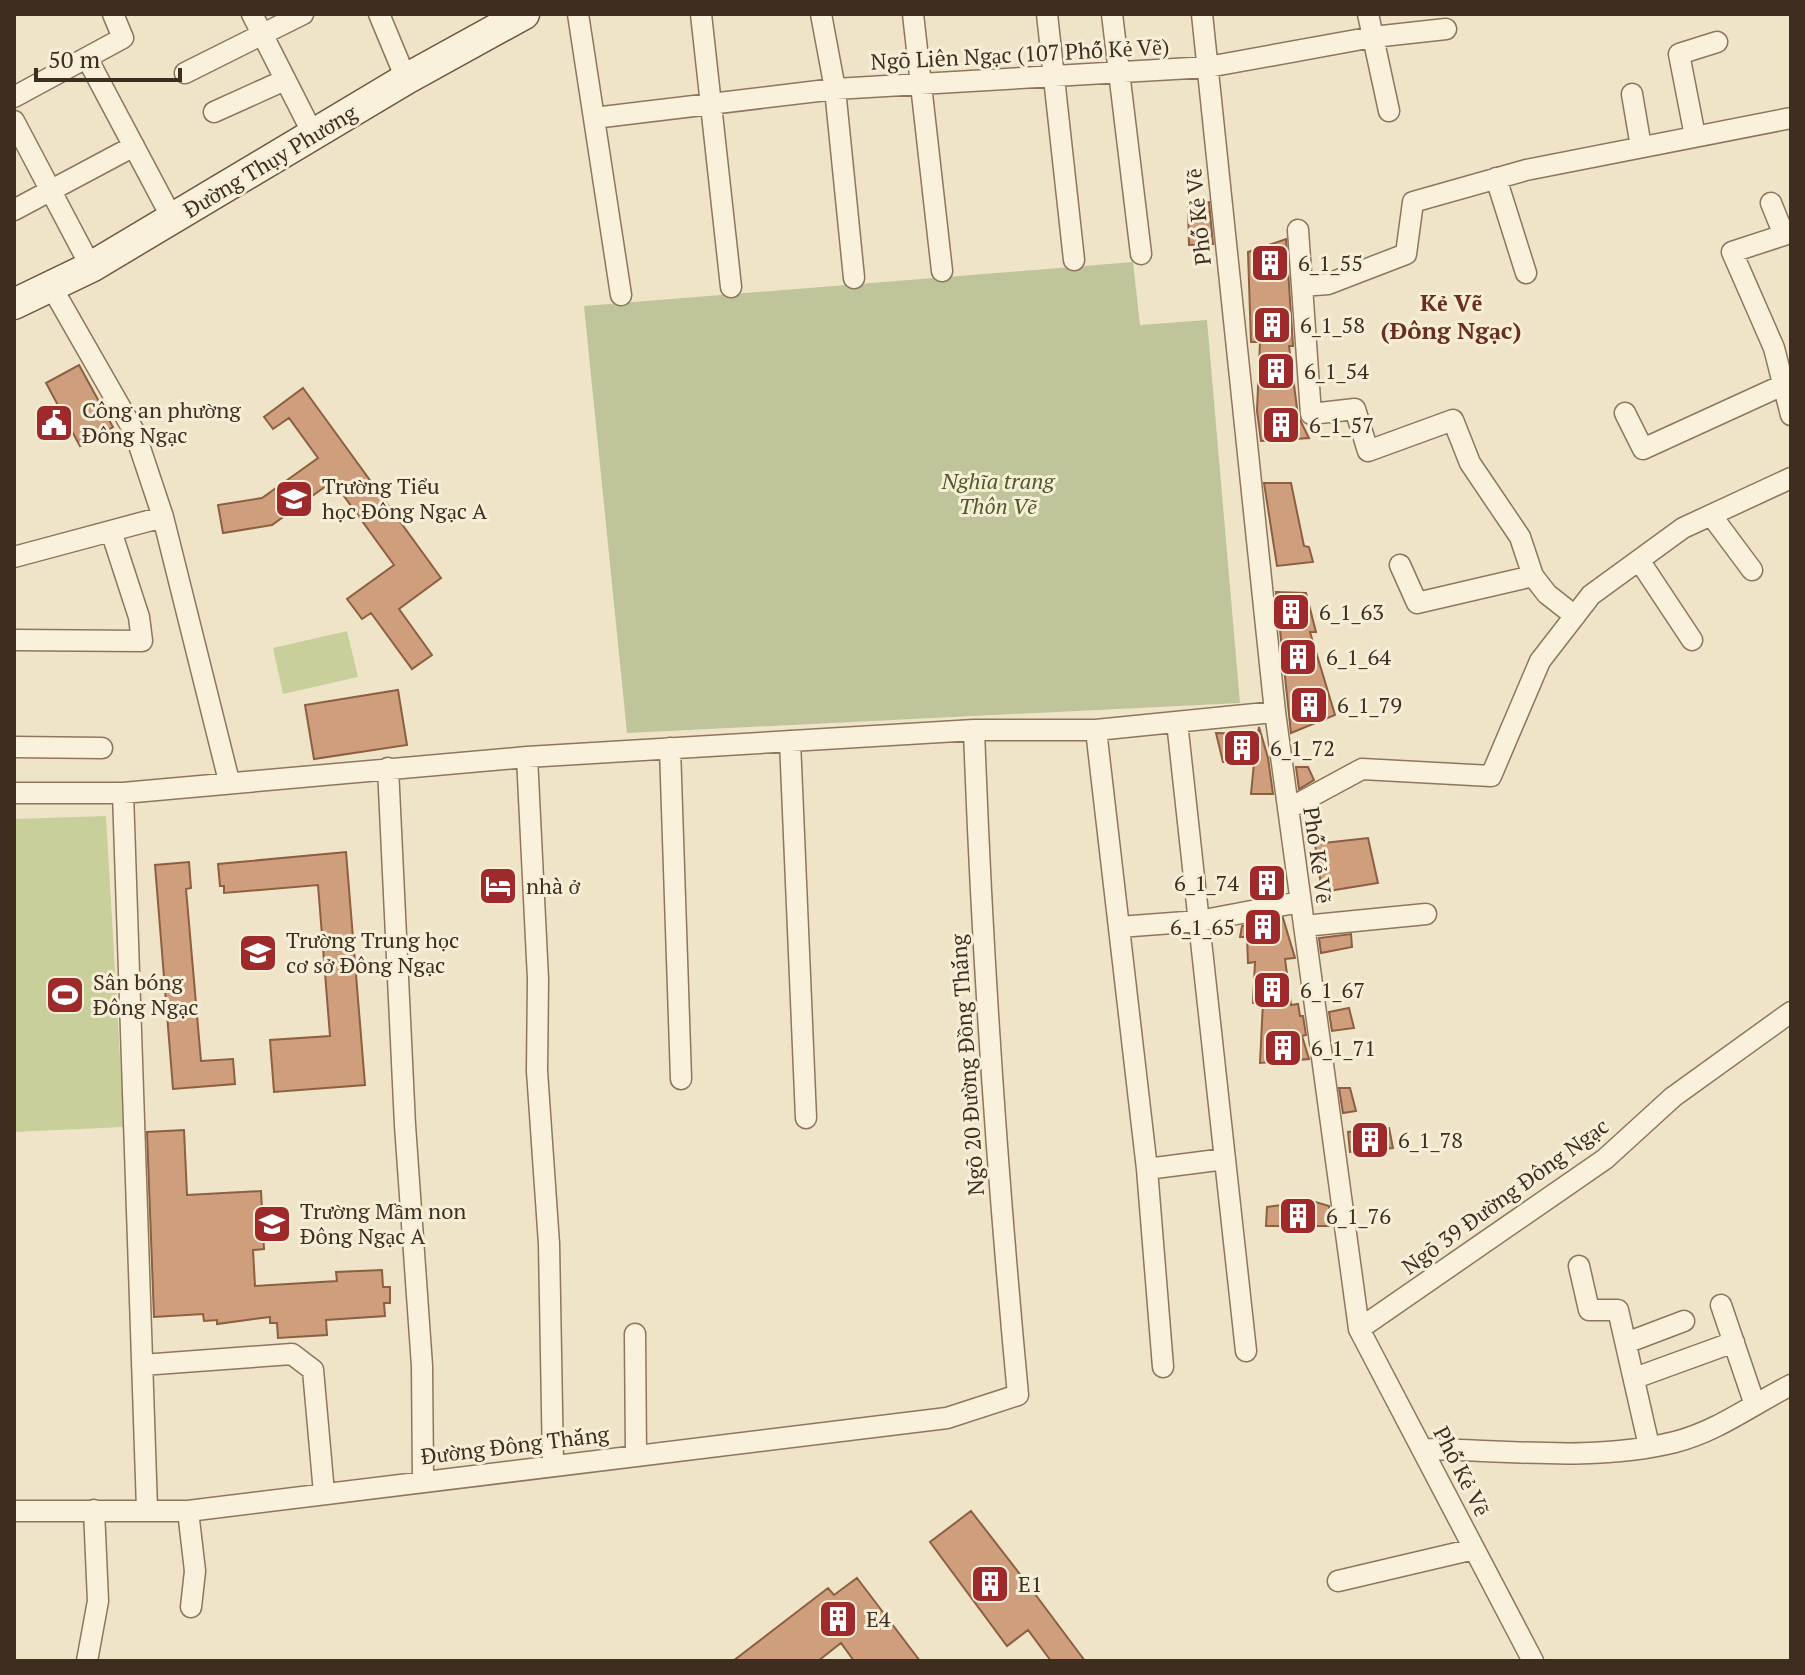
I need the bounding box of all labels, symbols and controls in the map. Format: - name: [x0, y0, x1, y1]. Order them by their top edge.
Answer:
- street label: Ngõ Liên Ngạc (107 Phố Kẻ Vẽ): [870, 31, 1170, 76]
- scale bar: [36, 32, 180, 82]
- text: 50 m: [48, 43, 100, 75]
- street label: Đường Thụy Phương: [178, 97, 362, 224]
- street label: Phố Kẻ Vẽ: [1178, 167, 1217, 267]
- building icon: 6_1_55: [1249, 242, 1291, 284]
- place label: 6_1_55: [1298, 248, 1363, 277]
- district label: Kẻ Vẽ (Đông Ngạc): [1381, 286, 1521, 346]
- building icon: 6_1_58: [1251, 304, 1293, 346]
- place label: 6_1_58: [1300, 310, 1365, 339]
- building icon: 6_1_54: [1255, 350, 1297, 392]
- place label: 6_1_54: [1304, 356, 1369, 385]
- place label: Công an phường Đông Ngạc: [82, 395, 241, 449]
- public building icon: Công an phường Đông Ngạc: [33, 402, 75, 444]
- building icon: 6_1_57: [1260, 404, 1302, 446]
- place label: 6_1_57: [1309, 410, 1374, 439]
- park label: Nghĩa trang Thôn Vẽ: [941, 466, 1055, 520]
- place label: Trường Tiểu học Đông Ngạc A: [322, 471, 488, 525]
- school or university icon: Trường Tiểu học Đông Ngạc A: [273, 478, 315, 520]
- building icon: 6_1_63: [1270, 591, 1312, 633]
- place label: 6_1_63: [1319, 597, 1384, 626]
- building icon: 6_1_64: [1277, 636, 1319, 678]
- place label: 6_1_64: [1326, 642, 1391, 671]
- building icon: 6_1_79: [1288, 684, 1330, 726]
- place label: 6_1_79: [1337, 690, 1402, 719]
- building icon: 6_1_72: [1221, 727, 1263, 769]
- place label: 6_1_72: [1270, 733, 1335, 762]
- street label: Phố Kẻ Vẽ: [1297, 805, 1340, 905]
- building icon: 6_1_74: [1246, 862, 1288, 904]
- hotel icon: nhà ở: [477, 865, 519, 907]
- place label: 6_1_74: [1174, 868, 1239, 897]
- place label: nhà ở: [526, 871, 580, 900]
- building icon: 6_1_65: [1242, 906, 1284, 948]
- place label: 6_1_65: [1170, 912, 1235, 941]
- place label: Trường Trung học cơ sở Đông Ngạc: [286, 925, 459, 979]
- school or university icon: Trường Trung học cơ sở Đông Ngạc: [237, 932, 279, 974]
- street label: Ngõ 20 Đường Đồng Thắng: [943, 933, 990, 1197]
- place label: Sân bóng Đông Ngạc: [93, 967, 198, 1021]
- building icon: 6_1_67: [1251, 969, 1293, 1011]
- sports icon: Sân bóng Đông Ngạc: [44, 974, 86, 1016]
- place label: 6_1_67: [1300, 975, 1365, 1004]
- building icon: 6_1_71: [1262, 1027, 1304, 1069]
- place label: 6_1_71: [1311, 1033, 1376, 1062]
- street label: Ngõ 39 Đường Đông Ngạc: [1396, 1111, 1614, 1280]
- building icon: 6_1_78: [1349, 1119, 1391, 1161]
- place label: 6_1_78: [1398, 1125, 1463, 1154]
- building icon: 6_1_76: [1277, 1195, 1319, 1237]
- place label: Trường Mầm non Đông Ngạc A: [300, 1196, 466, 1250]
- place label: 6_1_76: [1326, 1201, 1391, 1230]
- school or university icon: Trường Mầm non Đông Ngạc A: [251, 1203, 293, 1245]
- street label: Đường Đông Thắng: [419, 1419, 611, 1470]
- street label: Phố Kẻ Vẽ: [1427, 1421, 1497, 1521]
- building icon: E1: [969, 1563, 1011, 1605]
- place label: E1: [1018, 1569, 1043, 1598]
- building icon: E4: [817, 1598, 859, 1640]
- place label: E4: [866, 1604, 891, 1633]

